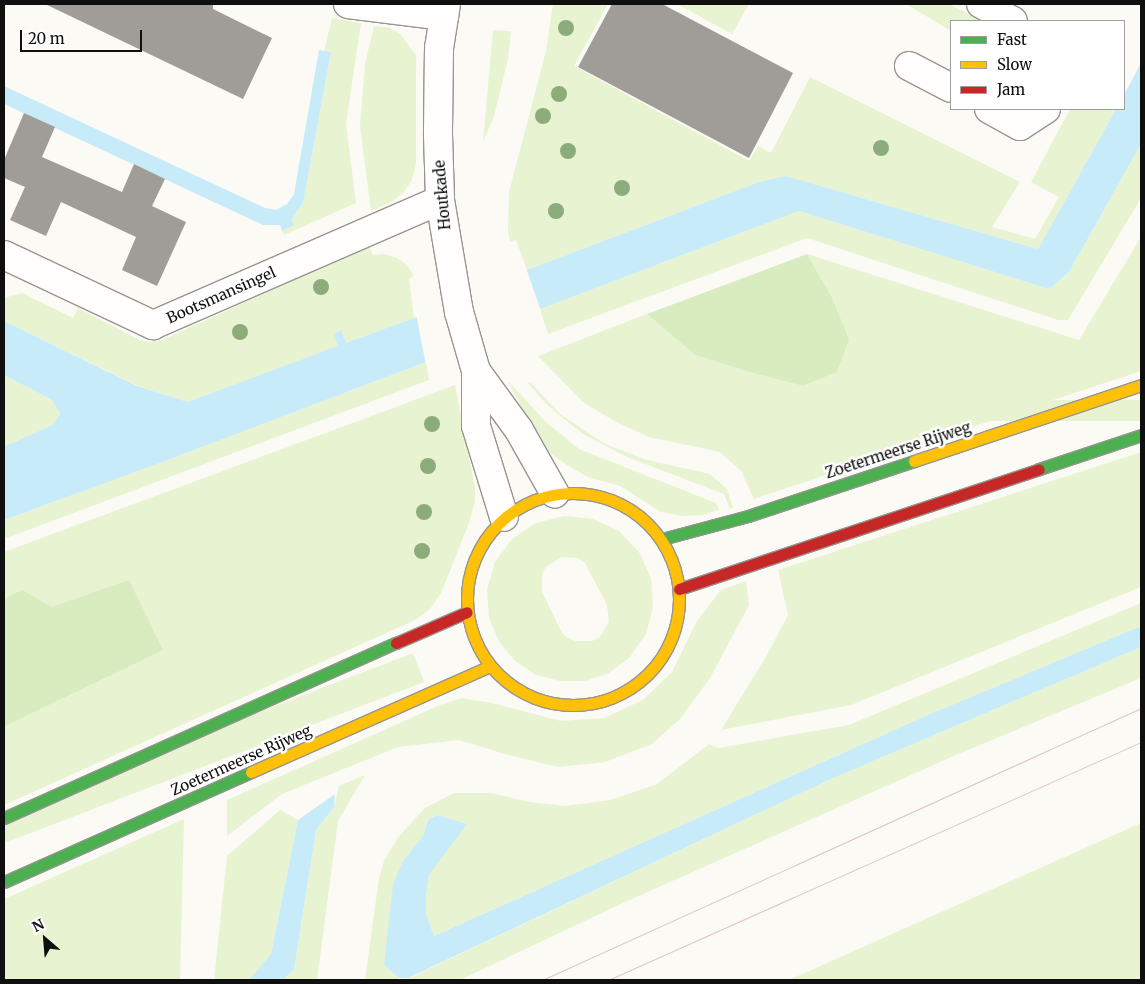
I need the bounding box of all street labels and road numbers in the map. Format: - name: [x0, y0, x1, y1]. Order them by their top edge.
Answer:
- street label: Houtkade: [430, 159, 454, 231]
- street label: Bootsmansingel: [164, 263, 278, 327]
- street label: Zoetermeerse Rijweg: [823, 418, 973, 482]
- street label: Zoetermeerse Rijweg: [168, 721, 314, 799]

